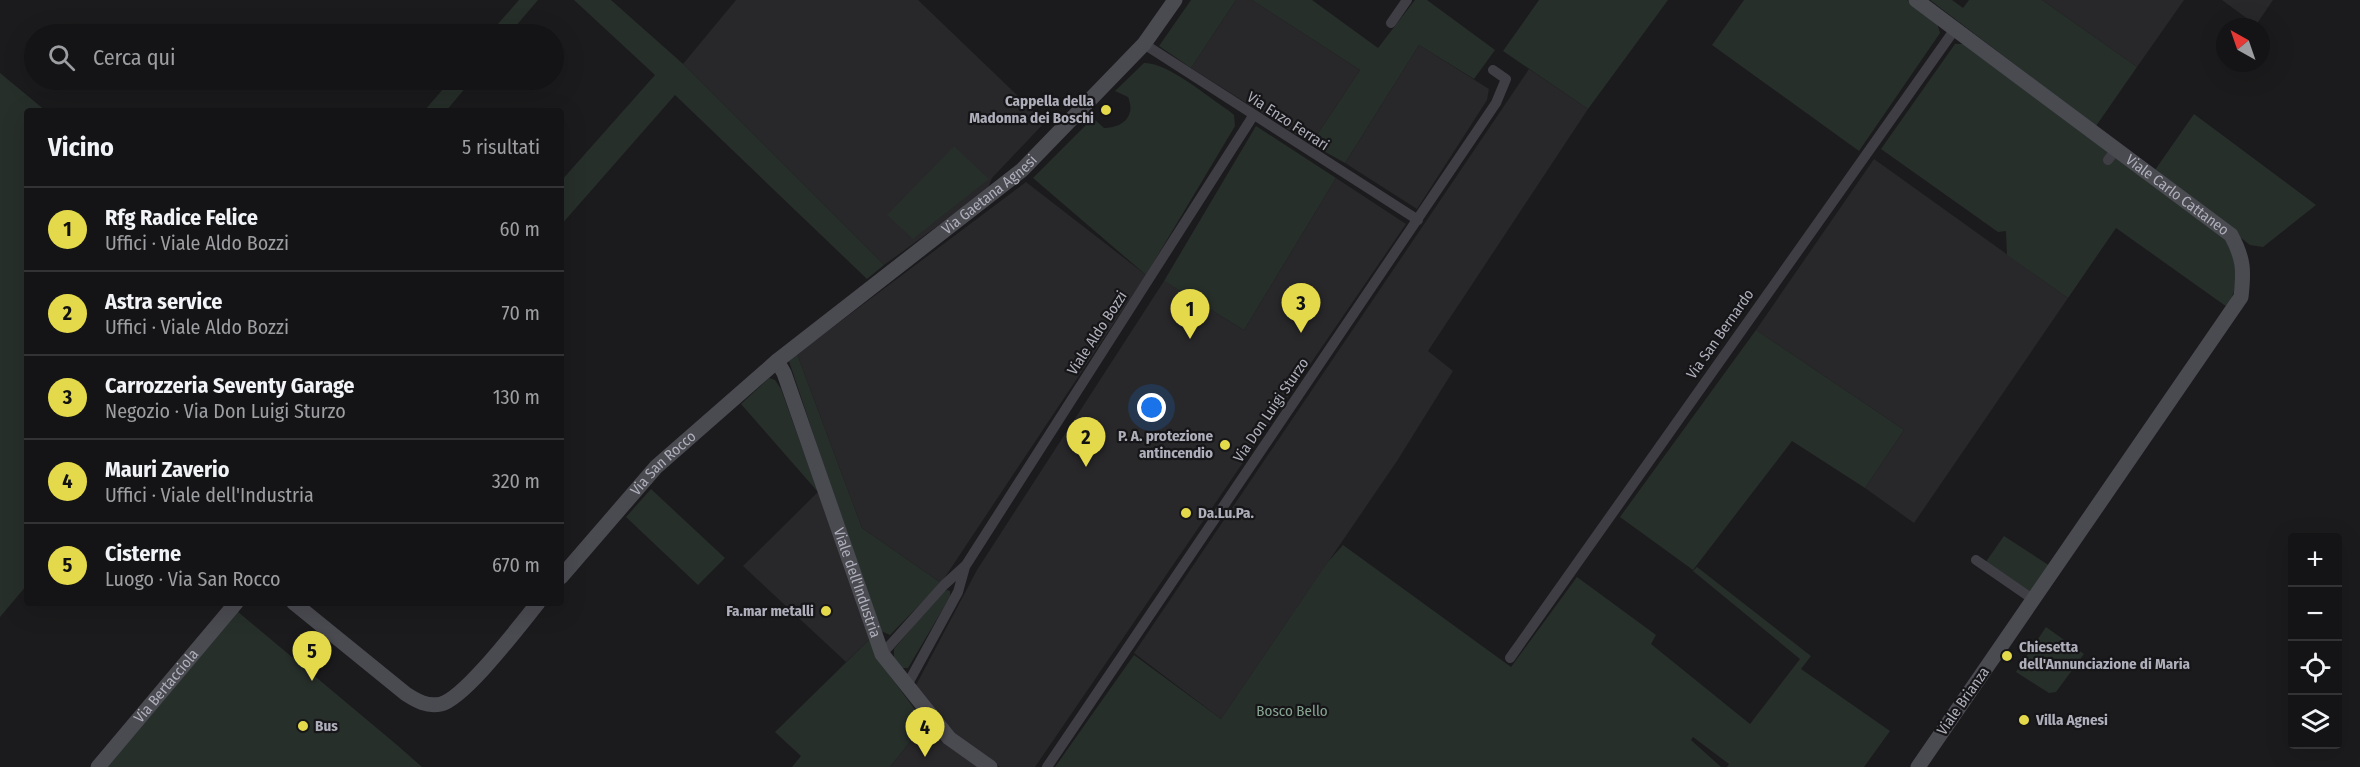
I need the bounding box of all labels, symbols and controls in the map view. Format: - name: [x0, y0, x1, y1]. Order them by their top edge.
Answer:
- north arrow: [2216, 18, 2270, 72]
- search box: [24, 24, 564, 90]
- icon: search: [45, 41, 78, 74]
- text: Cerca qui: [93, 44, 176, 71]
- street label: Via Enzo Ferrari: [1244, 88, 1332, 154]
- place label: Cappella della Madonna dei Boschi: [969, 92, 1095, 127]
- marker: Cappella della Madonna dei Boschi: [1099, 103, 1113, 117]
- text: Vicino: [48, 132, 114, 163]
- text: 5 risultati: [462, 135, 540, 159]
- street label: Via Gaetana Agnesi: [938, 151, 1041, 238]
- street label: Viale Carlo Cattaneo: [2122, 151, 2232, 239]
- text: Rfg Radice Felice: [105, 204, 258, 231]
- text: 1: [63, 217, 72, 241]
- text: 60 m: [500, 217, 540, 241]
- text: Uffici · Viale Aldo Bozzi: [105, 231, 289, 255]
- pin: 3: [1282, 284, 1320, 333]
- street label: Via San Bernardo: [1682, 286, 1758, 382]
- text: Astra service: [105, 288, 222, 315]
- street label: Viale Aldo Bozzi: [1063, 288, 1131, 378]
- pin: 1: [1170, 290, 1210, 339]
- text: 2: [63, 301, 72, 325]
- text: 70 m: [502, 301, 540, 325]
- text: Uffici · Viale Aldo Bozzi: [105, 315, 289, 339]
- street label: Via Don Luigi Sturzo: [1230, 354, 1313, 465]
- text: Carrozzeria Seventy Garage: [105, 372, 355, 399]
- text: 3: [63, 385, 72, 409]
- text: 130 m: [493, 385, 540, 409]
- your location: [1137, 393, 1166, 422]
- text: Negozio · Via Don Luigi Sturzo: [105, 399, 346, 423]
- pin: 2: [1066, 418, 1106, 467]
- street label: Via San Rocco: [627, 427, 700, 499]
- place label: P. A. protezione antincendio: [1118, 427, 1213, 462]
- marker: P. A. protezione antincendio: [1218, 438, 1232, 452]
- text: Mauri Zaverio: [105, 456, 230, 483]
- text: 4: [62, 469, 73, 493]
- text: 320 m: [492, 469, 540, 493]
- text: Uffici · Viale dell'Industria: [105, 483, 314, 507]
- place label: Da.Lu.Pa.: [1198, 504, 1255, 522]
- marker: Da.Lu.Pa.: [1179, 506, 1193, 520]
- street label: Viale dell'Industria: [830, 525, 885, 640]
- map controls: [2288, 533, 2342, 749]
- button: +: [2288, 533, 2342, 587]
- text: Cisterne: [105, 540, 181, 567]
- text: 5: [63, 553, 72, 577]
- text: 670 m: [492, 553, 540, 577]
- text: Luogo · Via San Rocco: [105, 567, 280, 591]
- button: −: [2288, 587, 2342, 641]
- place label: Fa.mar metalli: [726, 602, 814, 620]
- marker: Fa.mar metalli: [819, 604, 833, 618]
- pin: 5: [292, 632, 332, 681]
- place label: Chiesetta dell'Annunciazione di Maria: [2019, 638, 2191, 673]
- button: locate: [2288, 641, 2342, 695]
- street label: Via Bertacciola: [130, 645, 202, 726]
- marker: Chiesetta dell'Annunciazione di Maria: [2000, 649, 2014, 663]
- street label: Viale Brianza: [1933, 663, 1993, 739]
- button: layers: [2288, 695, 2342, 749]
- park label: Bosco Bello: [1256, 702, 1328, 720]
- pin: 4: [906, 708, 944, 757]
- place label: Villa Agnesi: [2035, 711, 2108, 729]
- marker: Villa Agnesi: [2017, 713, 2031, 727]
- place label: Bus: [315, 717, 338, 735]
- marker: Bus: [296, 719, 310, 733]

